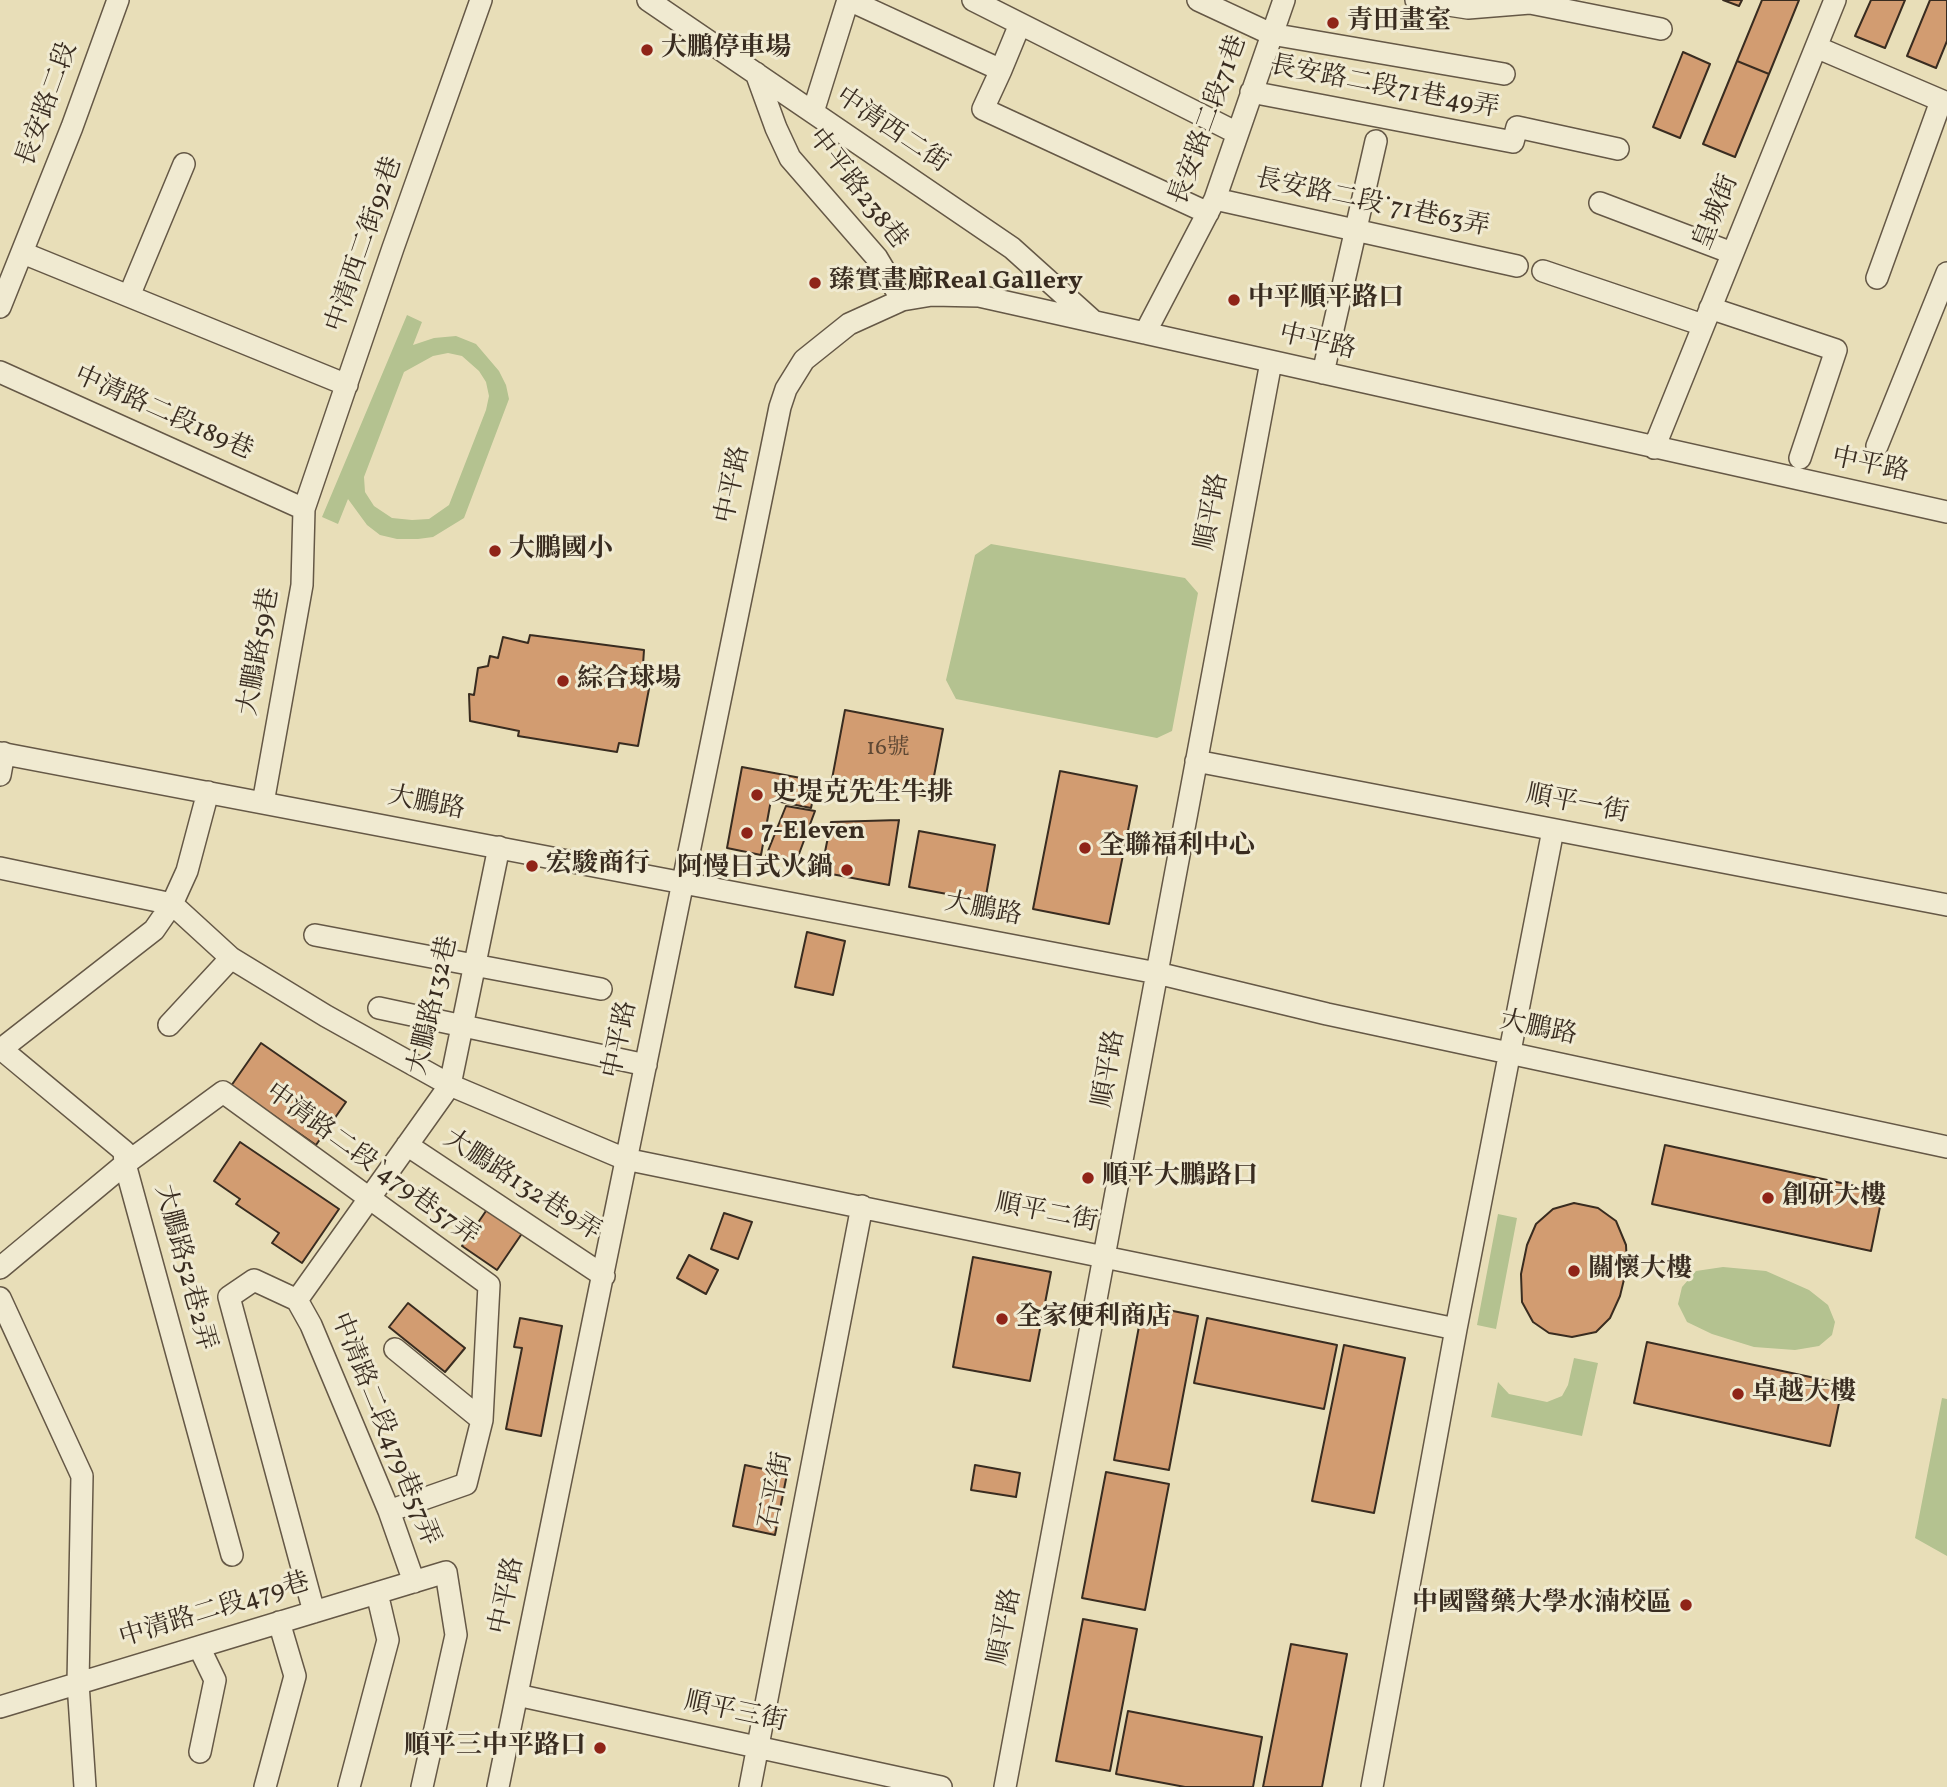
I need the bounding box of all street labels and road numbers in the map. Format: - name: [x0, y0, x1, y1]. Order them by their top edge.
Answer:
- street label: 長安路二段71巷: [1165, 32, 1255, 210]
- street label: 長安路二段: [12, 39, 86, 171]
- street label: 長安路二段71巷49弄: [1267, 51, 1501, 127]
- street label: 中清西二街: [828, 83, 954, 181]
- street label: 中平路238巷: [799, 124, 913, 256]
- street label: 中清西二街92巷: [321, 153, 411, 337]
- street label: 長安路二段˙71巷63弄: [1252, 165, 1492, 245]
- street label: 皇城街: [1689, 171, 1747, 255]
- street label: 中平路: [1275, 320, 1359, 368]
- street label: 中清路二段189巷: [69, 362, 257, 468]
- street label: 中平路: [712, 444, 758, 526]
- street label: 中平路: [1829, 444, 1911, 490]
- street label: 順平路: [1191, 471, 1237, 553]
- street label: 大鵬路59巷: [234, 586, 288, 718]
- street label: 順平一街: [1523, 781, 1631, 831]
- street label: 大鵬路: [385, 782, 467, 828]
- street label: 大鵬路: [942, 888, 1024, 934]
- street label: 大鵬路132巷: [404, 934, 466, 1078]
- street label: 中平路: [599, 999, 645, 1081]
- street label: 大鵬路: [1497, 1007, 1579, 1053]
- street label: 順平路: [1089, 1028, 1133, 1110]
- street label: 中清路二段ˋ479巷57弄: [258, 1078, 484, 1254]
- street label: 大鵬路132巷9弄: [437, 1125, 605, 1249]
- street label: 大鵬路52巷2弄: [146, 1182, 220, 1354]
- street label: 順平二街: [992, 1190, 1100, 1240]
- street label: 中清路二段479巷57弄: [322, 1309, 444, 1551]
- street label: 石平街: [755, 1450, 801, 1532]
- street label: 中平路: [486, 1555, 532, 1637]
- street label: 中清路二段479巷: [116, 1568, 314, 1656]
- street label: 順平路: [984, 1586, 1030, 1668]
- street label: 順平三街: [681, 1688, 789, 1740]

